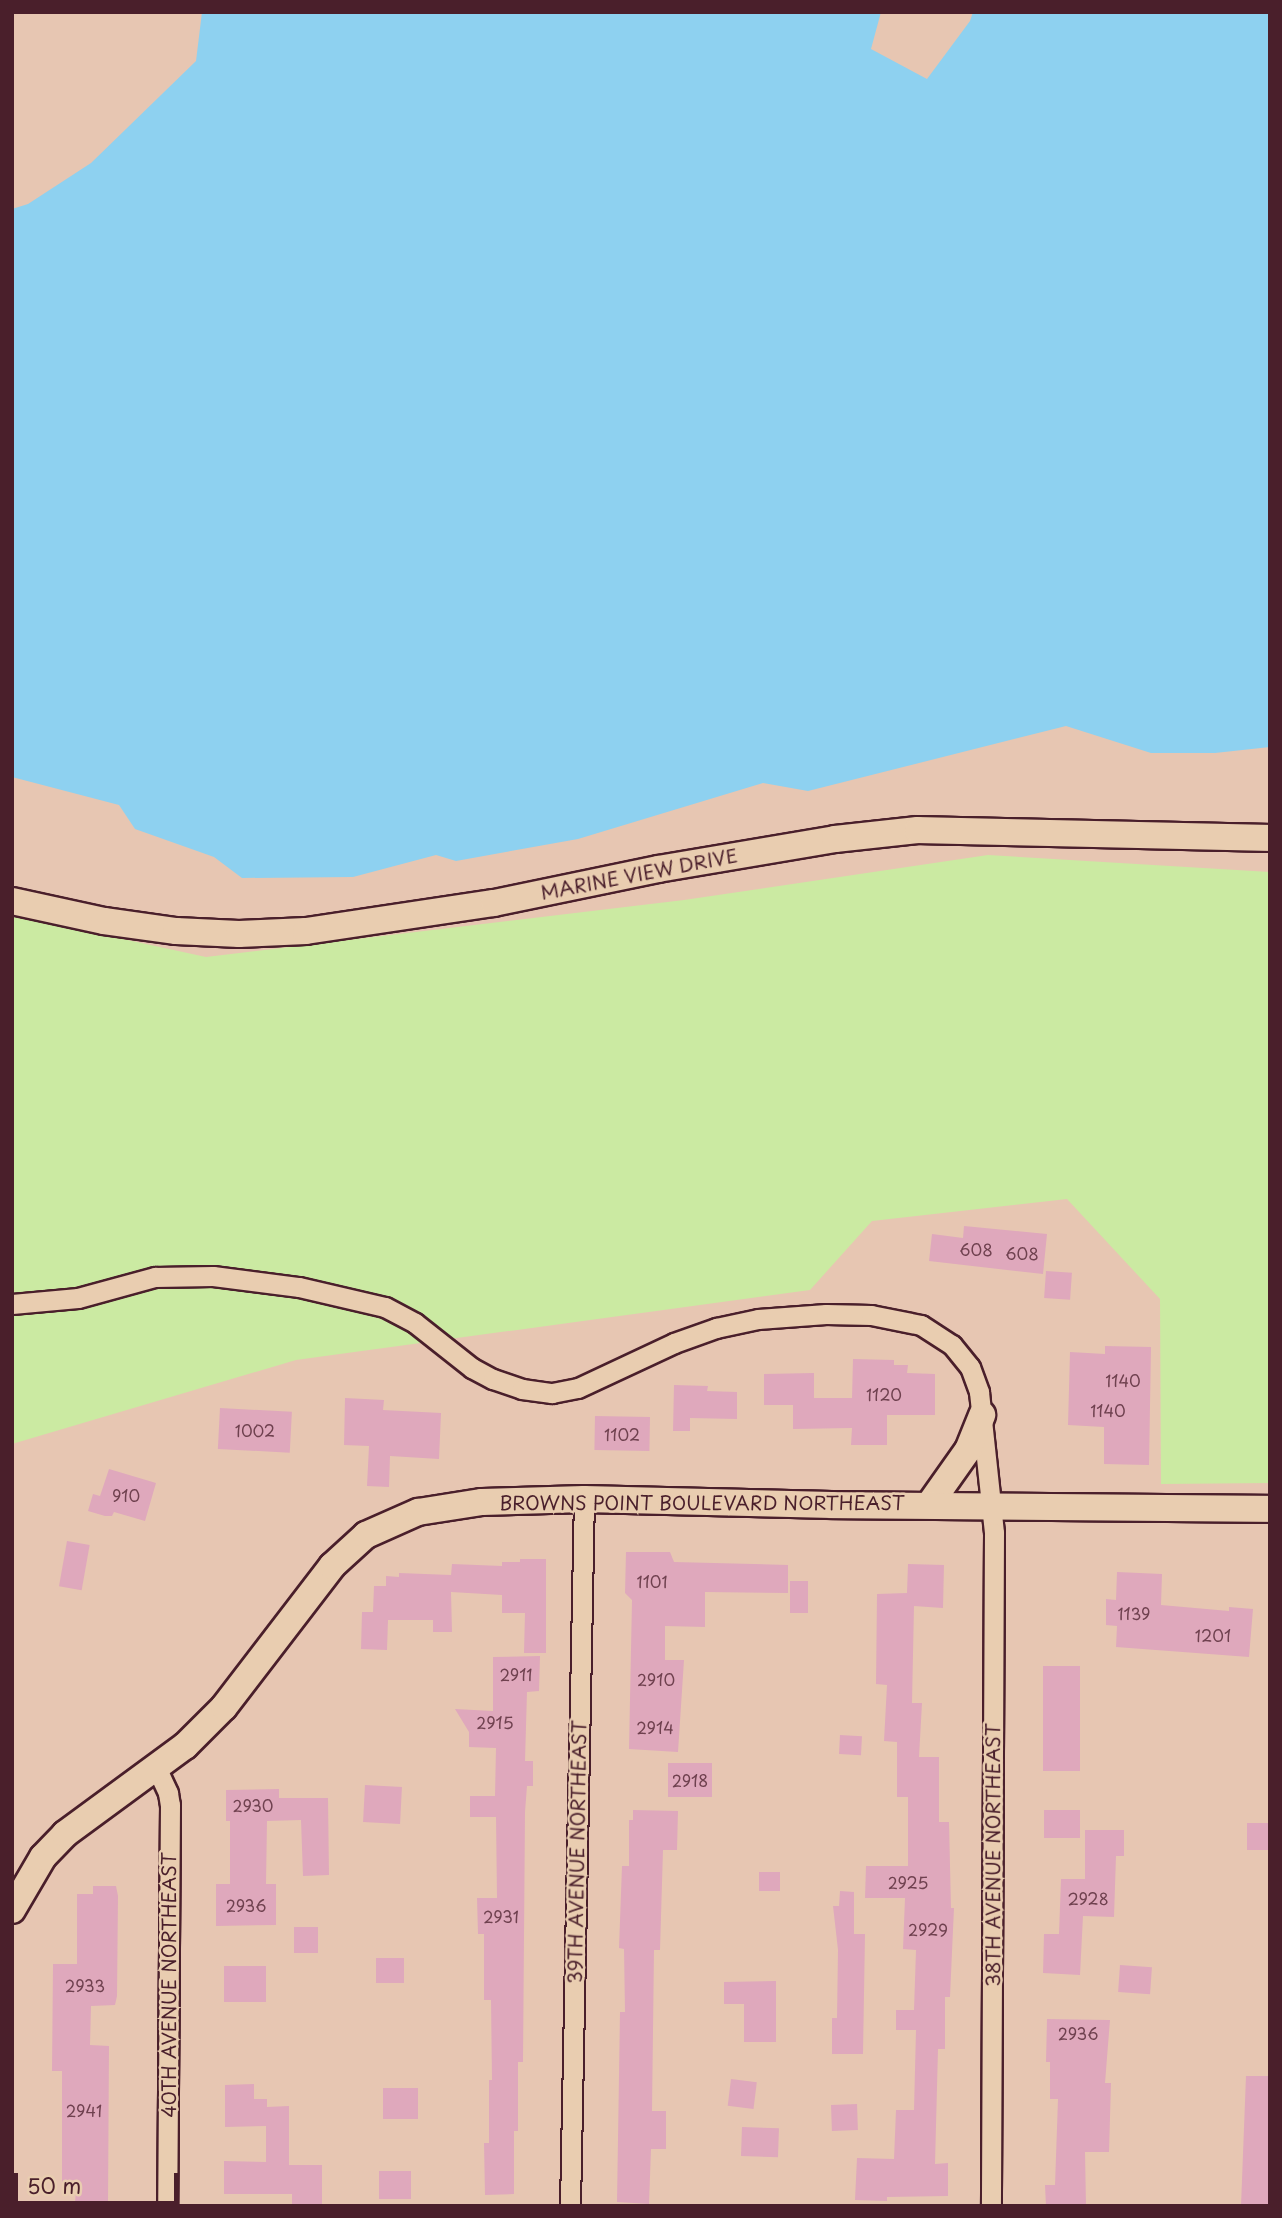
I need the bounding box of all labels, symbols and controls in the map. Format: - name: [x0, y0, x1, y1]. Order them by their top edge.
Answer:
- street label: MARINE VIEW DRIVE: [538, 844, 740, 904]
- house number: 608: [959, 1239, 993, 1259]
- house number: 608: [1005, 1243, 1039, 1263]
- house number: 1140: [1105, 1370, 1141, 1390]
- house number: 1120: [866, 1384, 902, 1404]
- house number: 1140: [1090, 1400, 1126, 1420]
- house number: 1002: [235, 1420, 275, 1440]
- house number: 1102: [604, 1424, 640, 1444]
- house number: 910: [112, 1485, 140, 1505]
- street label: BROWNS POINT BOULEVARD NORTHEAST: [499, 1492, 905, 1514]
- house number: 1101: [636, 1571, 668, 1591]
- house number: 1139: [1118, 1603, 1150, 1623]
- house number: 1201: [1195, 1625, 1231, 1645]
- house number: 2911: [499, 1664, 533, 1684]
- house number: 2910: [637, 1669, 675, 1689]
- house number: 2915: [476, 1712, 514, 1732]
- house number: 2914: [636, 1717, 674, 1737]
- street label: 39TH AVENUE NORTHEAST: [563, 1720, 591, 1984]
- street label: 38TH AVENUE NORTHEAST: [982, 1723, 1004, 1987]
- house number: 2918: [672, 1770, 708, 1790]
- house number: 2930: [232, 1795, 274, 1815]
- street label: 40TH AVENUE NORTHEAST: [158, 1852, 180, 2118]
- house number: 2925: [888, 1872, 928, 1892]
- house number: 2928: [1067, 1888, 1109, 1908]
- house number: 2936: [226, 1895, 266, 1915]
- house number: 2931: [483, 1906, 519, 1926]
- house number: 2929: [908, 1919, 948, 1939]
- house number: 2933: [65, 1975, 105, 1995]
- house number: 2936: [1058, 2023, 1098, 2043]
- house number: 2941: [66, 2100, 102, 2120]
- scale bar: [18, 2158, 182, 2202]
- text: 50 m: [27, 2169, 81, 2201]

